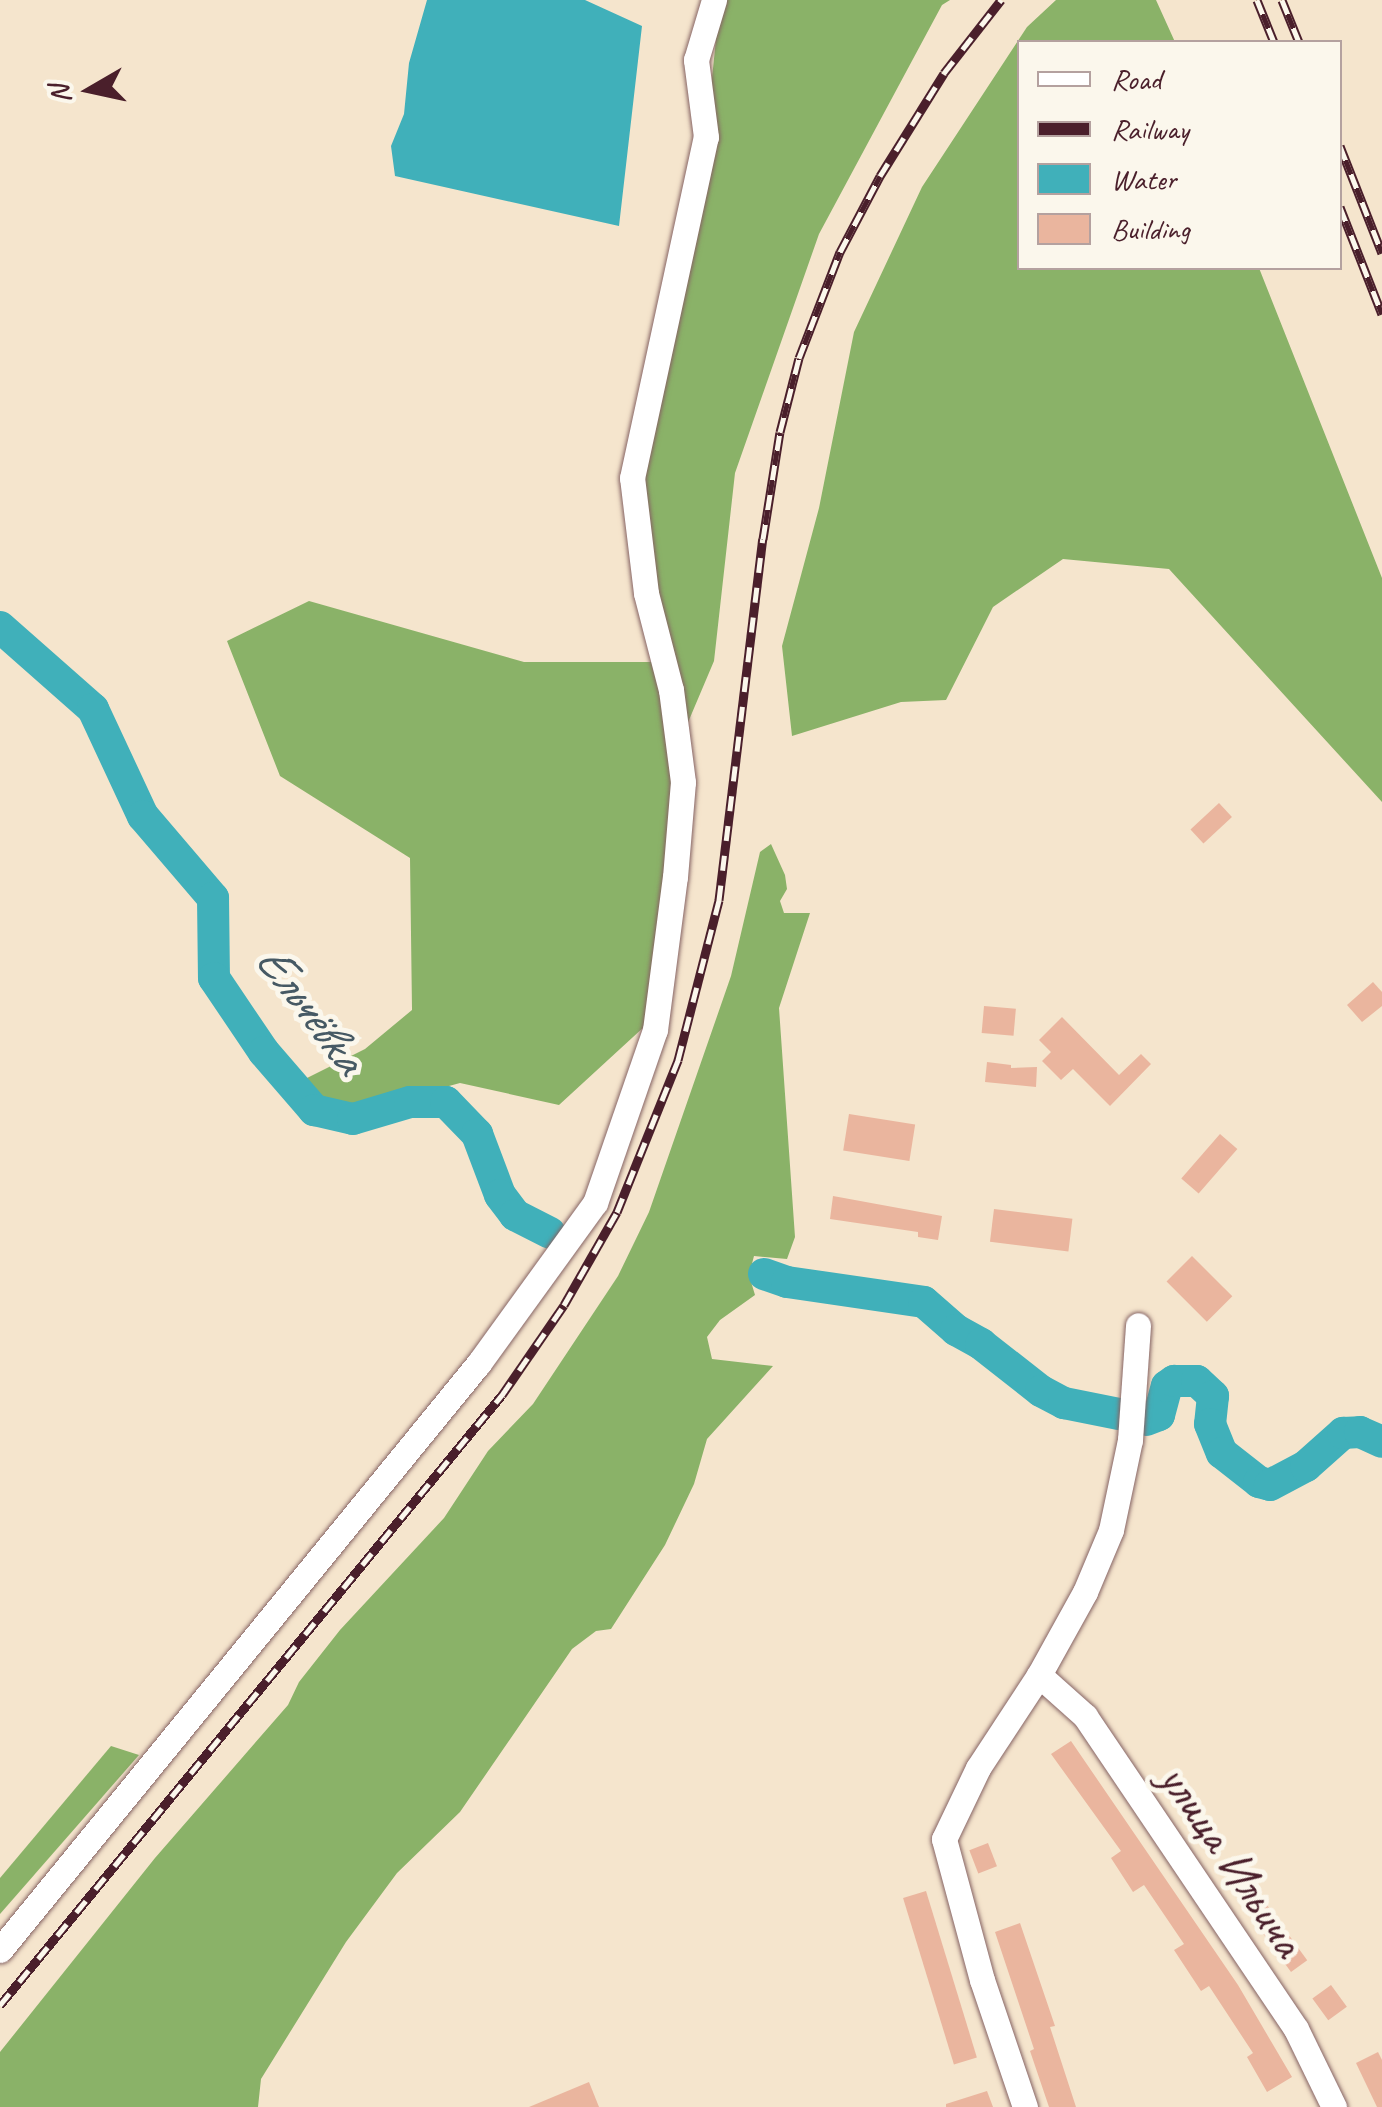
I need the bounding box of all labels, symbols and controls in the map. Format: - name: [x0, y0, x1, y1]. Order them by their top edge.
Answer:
- north arrow: [40, 40, 140, 140]
- legend: [1017, 40, 1342, 270]
- text: Road: [1111, 60, 1161, 98]
- text: N: [41, 83, 79, 106]
- text: Railway: [1111, 110, 1189, 148]
- text: Water: [1111, 160, 1176, 198]
- text: Building: [1111, 210, 1190, 248]
- water label: Ельчёвка: [243, 932, 379, 1084]
- street label: улица Ильича: [1148, 1754, 1316, 1966]

